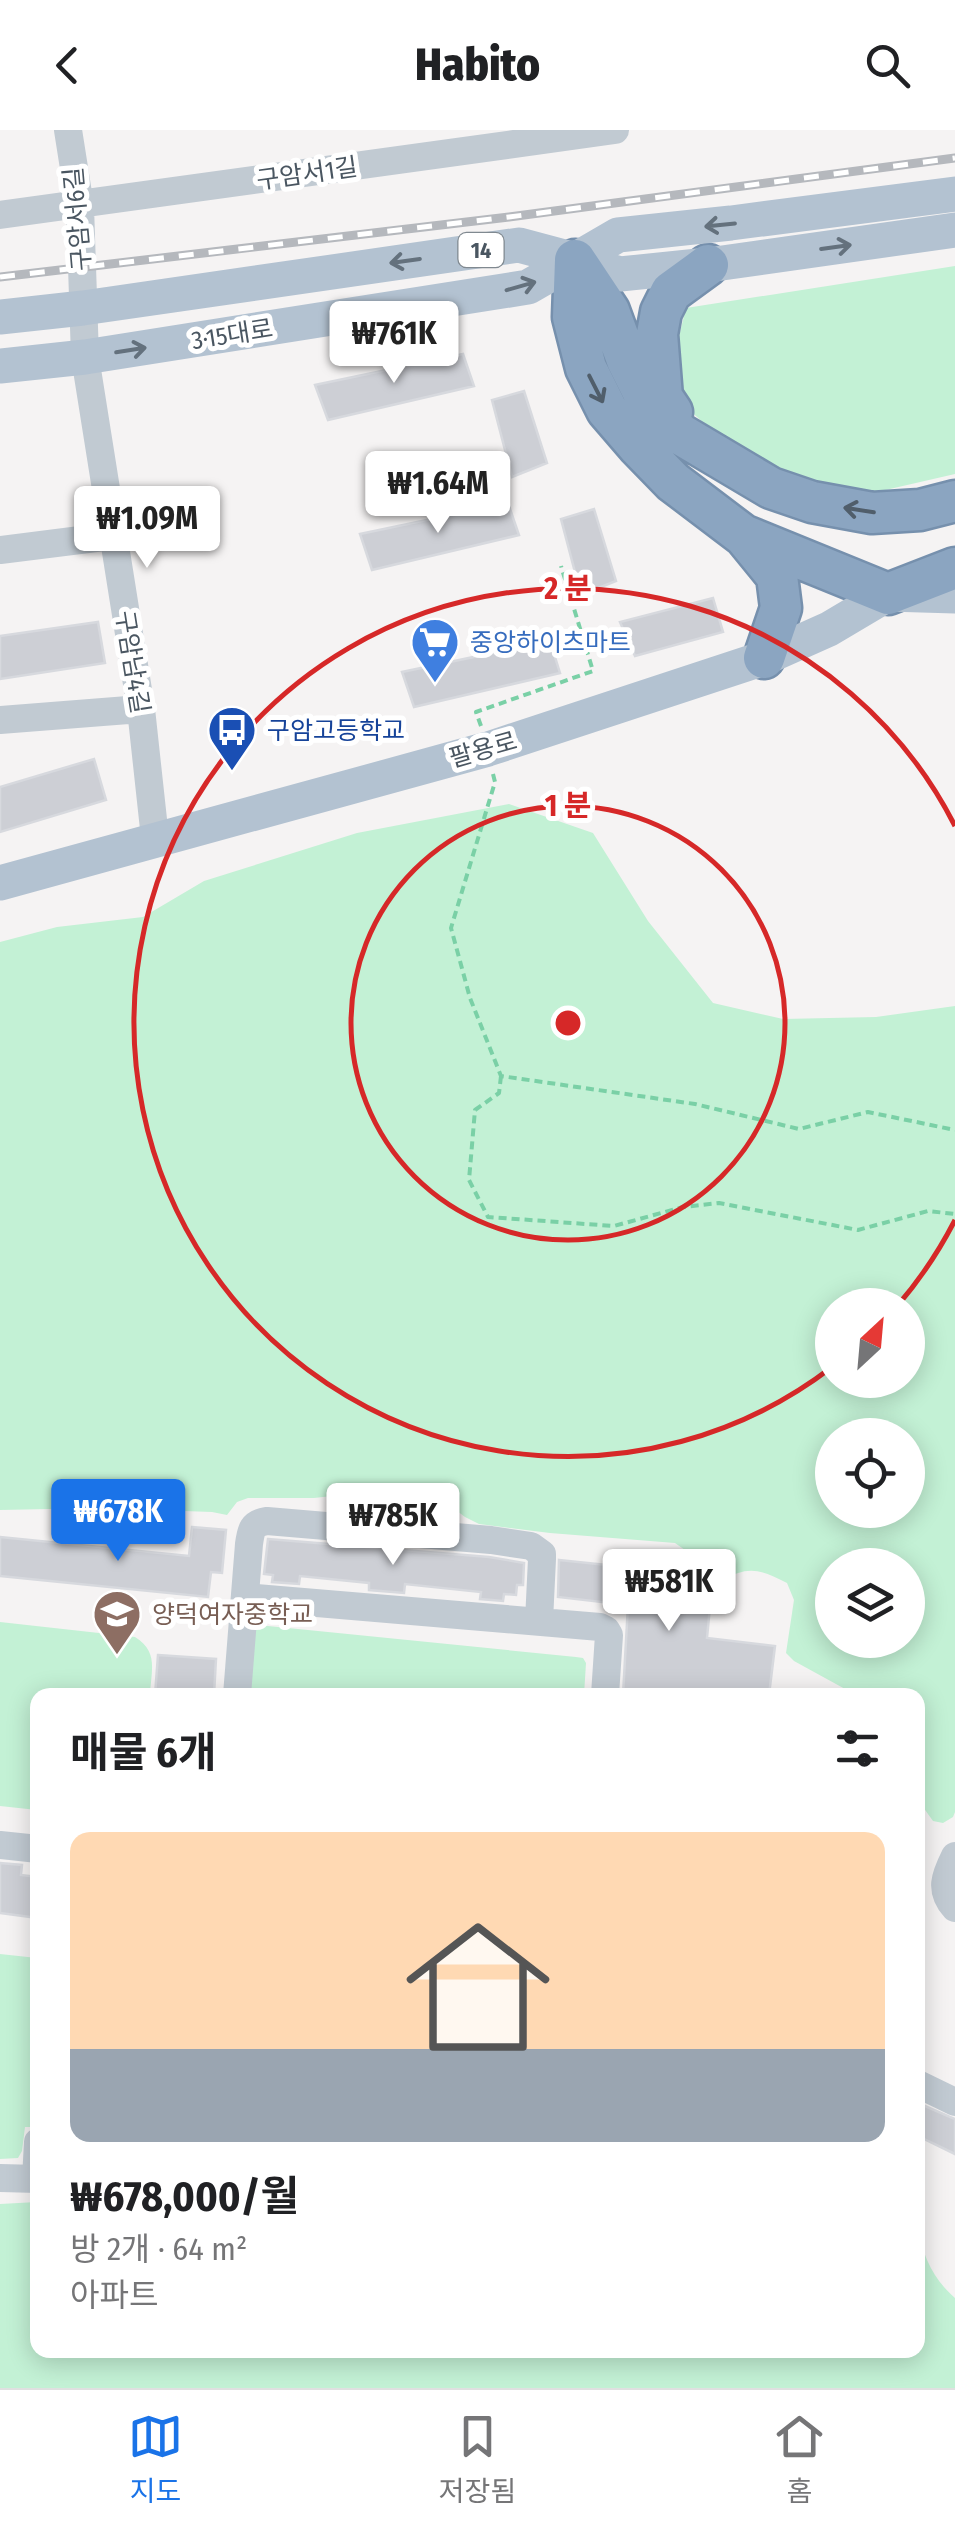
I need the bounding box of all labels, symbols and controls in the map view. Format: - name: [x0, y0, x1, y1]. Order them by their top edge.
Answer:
- icon: back: [40, 38, 95, 93]
- text: Habito: [415, 38, 540, 92]
- icon: search: [860, 38, 915, 93]
- street label: 구암서1길: [255, 152, 360, 196]
- street label: 구암서6길: [59, 166, 97, 272]
- one-way arrow: [704, 215, 736, 234]
- road number: 14: [458, 233, 504, 267]
- one-way arrow: [819, 237, 851, 255]
- one-way arrow: [390, 252, 422, 270]
- one-way arrow: [505, 276, 536, 295]
- pin: ₩761K: [324, 301, 464, 386]
- street label: 3·15대로: [189, 314, 275, 356]
- text: ₩761K: [352, 314, 437, 352]
- one-way arrow: [115, 340, 147, 358]
- one-way arrow: [587, 374, 606, 403]
- pin: ₩1.64M: [357, 451, 519, 536]
- text: ₩1.64M: [387, 464, 489, 502]
- pin: ₩1.09M: [66, 486, 228, 571]
- text: ₩1.09M: [96, 499, 198, 537]
- one-way arrow: [843, 501, 876, 519]
- text: 2 분: [543, 571, 592, 607]
- street label: 구암남4길: [109, 608, 155, 716]
- supermarket icon: 중앙하이츠마트: [409, 616, 461, 684]
- place label: 중앙하이츠마트: [470, 628, 631, 658]
- bus stop icon: 구암고등학교: [206, 704, 258, 772]
- place label: 구암고등학교: [267, 716, 405, 746]
- street label: 팔용로: [446, 726, 521, 774]
- text: 1 분: [545, 788, 591, 824]
- centre of rings: [550, 1005, 586, 1041]
- north arrow: [815, 1288, 925, 1398]
- map controls: [815, 1288, 925, 1658]
- button: locate: [815, 1418, 925, 1528]
- pin: ₩678K: [48, 1479, 188, 1564]
- pin: ₩785K: [323, 1483, 463, 1568]
- text: ₩678K: [73, 1492, 163, 1530]
- text: ₩785K: [348, 1496, 438, 1534]
- button: layers: [815, 1548, 925, 1658]
- pin: ₩581K: [599, 1549, 739, 1634]
- text: ₩581K: [625, 1562, 713, 1600]
- school or university icon: 양덕여자중학교: [91, 1588, 143, 1656]
- place label: 양덕여자중학교: [152, 1600, 313, 1630]
- icon: filters: [830, 1721, 885, 1776]
- text: 매물 6개: [70, 1728, 217, 1778]
- icon: home: [388, 1897, 568, 2077]
- text: ₩678,000/월: [70, 2172, 299, 2222]
- text: 방 2개 · 64 m²: [70, 2230, 247, 2268]
- text: 아파트: [70, 2276, 158, 2314]
- tab: 지도: [128, 2409, 183, 2509]
- tab: 저장됨: [439, 2409, 516, 2509]
- tab: 홈: [772, 2409, 827, 2509]

